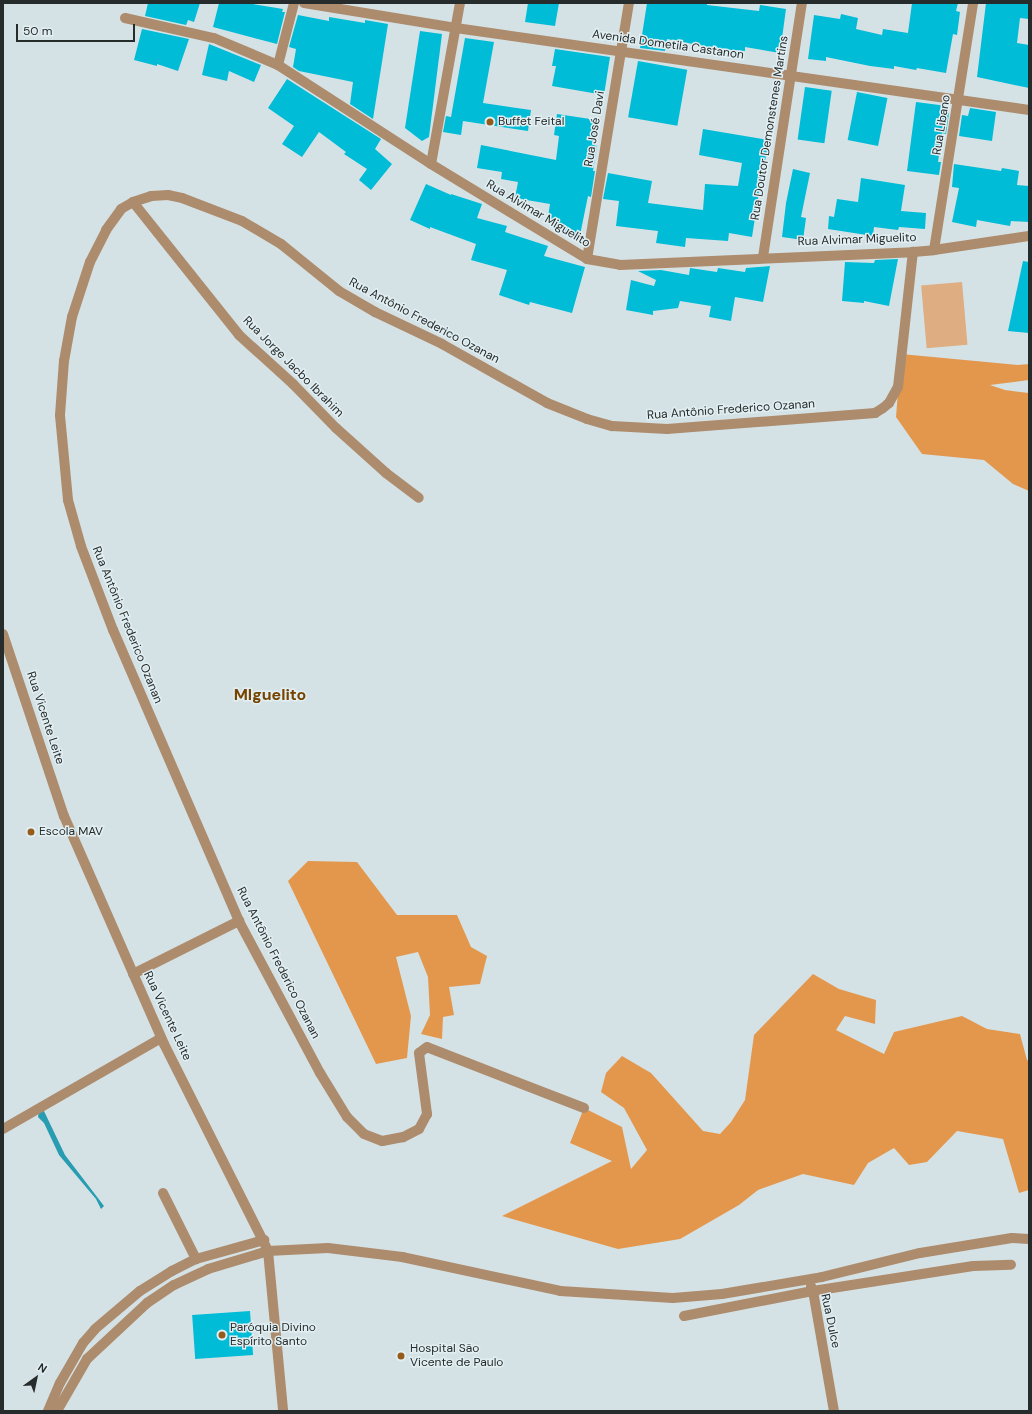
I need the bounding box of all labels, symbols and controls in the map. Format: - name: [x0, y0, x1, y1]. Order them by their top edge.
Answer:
- scale bar: [18, 16, 137, 42]
- text: 50 m: [23, 23, 52, 39]
- street label: Avenida Dometila Castanon: [591, 27, 745, 63]
- street label: Rua Doutor Demonstenes Martins: [748, 35, 792, 221]
- street label: Rua José Davi: [582, 90, 608, 168]
- street label: Rua Libano: [930, 94, 954, 156]
- place label: Buffet Feital: [498, 115, 564, 129]
- marker: Buffet Feital: [485, 117, 495, 127]
- street label: Rua Alvimar Miguelito: [483, 177, 593, 251]
- street label: Rua Alvimar Miguelito: [797, 231, 917, 249]
- street label: Rua Antônio Frederico Ozanan: [346, 275, 502, 367]
- street label: Rua Jorge Jacbo Ibrahim: [240, 314, 346, 420]
- street label: Rua Antônio Frederico Ozanan: [647, 397, 815, 423]
- street label: Rua Antônio Frederico Ozanan: [89, 544, 165, 706]
- street label: Rua Vicente Leite: [23, 670, 67, 766]
- district label: MIguelito: [234, 685, 306, 705]
- place label: Escola MAV: [39, 825, 103, 839]
- marker: Escola MAV: [26, 827, 36, 837]
- street label: Rua Antônio Frederico Ozanan: [233, 885, 323, 1041]
- street label: Rua Vicente Leite: [140, 969, 194, 1063]
- street label: Rua Dulce: [817, 1293, 843, 1349]
- place label: Paróquia Divino Espírito Santo: [230, 1321, 316, 1349]
- marker: Paróquia Divino Espírito Santo: [217, 1330, 227, 1340]
- place label: Hospital São Vicente de Paulo: [410, 1342, 503, 1370]
- marker: Hospital São Vicente de Paulo: [395, 1350, 407, 1362]
- north arrow: [16, 1358, 56, 1398]
- text: N: [35, 1360, 50, 1376]

